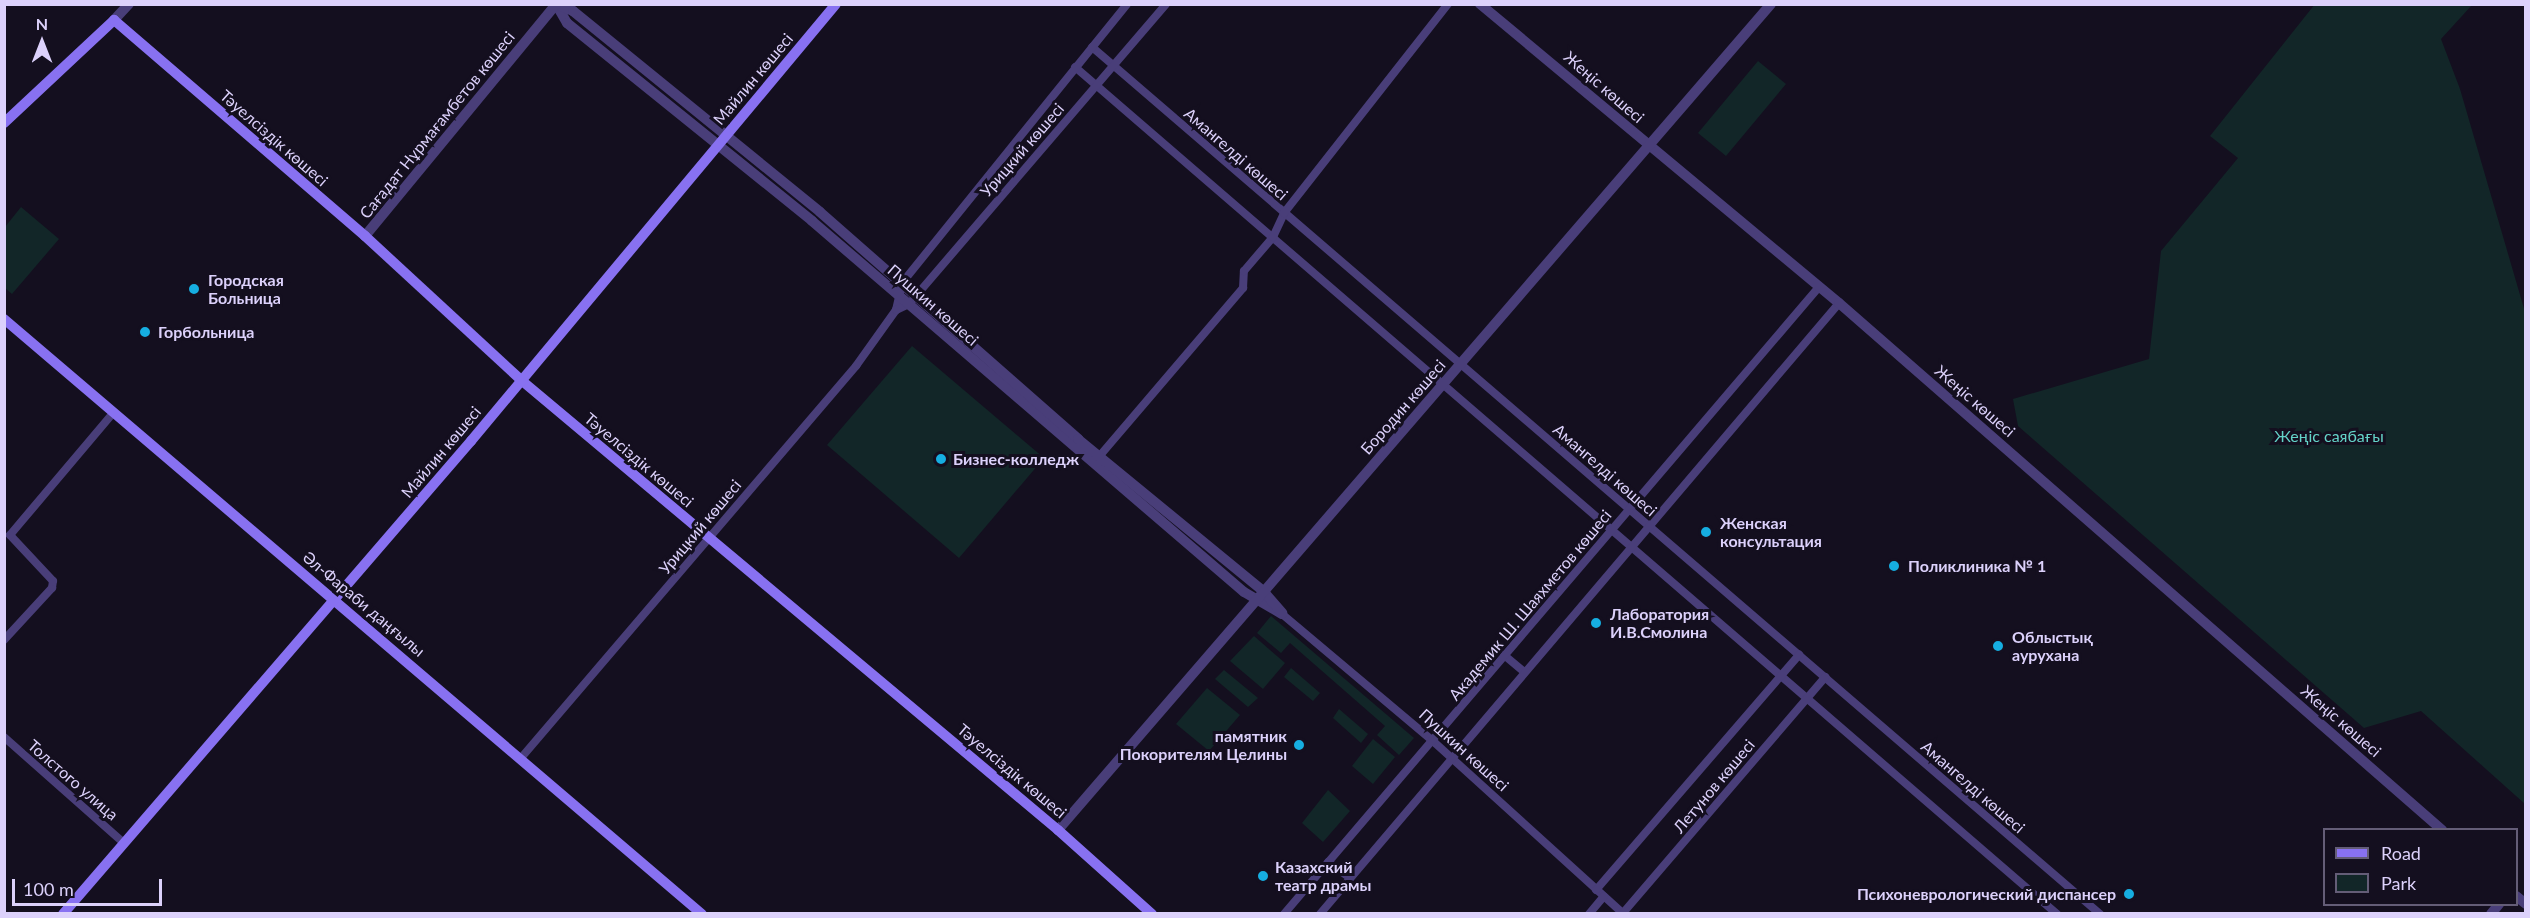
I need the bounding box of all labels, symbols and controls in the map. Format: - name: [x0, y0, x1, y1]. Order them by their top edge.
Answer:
- north arrow: [12, 12, 72, 72]
- text: N: [36, 14, 48, 33]
- street label: Сағадат Нұрмағамбетов көшесі: [356, 28, 518, 222]
- street label: Майлин көшесі: [709, 29, 797, 129]
- street label: Жеңіс көшесі: [1560, 47, 1648, 127]
- street label: Тәуелсіздік көшесі: [216, 86, 332, 190]
- street label: Урицкий көшесі: [976, 99, 1068, 201]
- street label: Амангелді көшесі: [1180, 104, 1292, 204]
- street label: Пушкин көшесі: [884, 260, 982, 350]
- place label: Городская Больница: [208, 270, 284, 308]
- marker: Городская Больница: [185, 280, 203, 298]
- place label: Горбольница: [158, 322, 254, 342]
- marker: Горбольница: [136, 323, 154, 341]
- street label: Бородин көшесі: [1357, 356, 1449, 458]
- street label: Жеңіс көшесі: [1931, 361, 2019, 441]
- street label: Майлин көшесі: [397, 402, 485, 502]
- street label: Тәуелсіздік көшесі: [581, 409, 697, 511]
- street label: Амангелді көшесі: [1549, 420, 1661, 520]
- park label: Жеңіс саябағы: [2274, 426, 2384, 446]
- place label: Бизнес-колледж: [953, 449, 1079, 469]
- marker: Бизнес-колледж: [934, 452, 948, 466]
- street label: Урицкий көшесі: [655, 476, 745, 578]
- street label: Академик Ш. Шаяхметов көшесі: [1445, 506, 1615, 704]
- place label: Женская консультация: [1720, 513, 1822, 551]
- marker: Женская консультация: [1697, 523, 1715, 541]
- street label: Әл-Фараби даңғылы: [299, 547, 429, 661]
- place label: Поликлиника № 1: [1908, 556, 2046, 576]
- marker: Поликлиника № 1: [1885, 557, 1903, 575]
- place label: Лаборатория И.В.Смолина: [1610, 604, 1709, 642]
- marker: Лаборатория И.В.Смолина: [1587, 614, 1605, 632]
- place label: Облыстық аурухана: [2012, 627, 2093, 665]
- marker: Облыстық аурухана: [1989, 637, 2007, 655]
- street label: Жеңіс көшесі: [2297, 681, 2385, 761]
- street label: Пушкин көшесі: [1415, 705, 1513, 795]
- street label: Тәуелсіздік көшесі: [954, 720, 1070, 822]
- place label: памятник Покорителям Целины: [1120, 726, 1287, 764]
- street label: Летунов көшесі: [1669, 735, 1759, 837]
- street label: Толстого улица: [24, 736, 122, 824]
- street label: Амангелді көшесі: [1917, 737, 2029, 837]
- marker: памятник Покорителям Целины: [1292, 738, 1306, 752]
- legend: [2323, 828, 2518, 906]
- text: Road: [2381, 842, 2421, 864]
- place label: Казахский театр драмы: [1275, 857, 1371, 895]
- scale bar: [15, 867, 165, 905]
- marker: Казахский театр драмы: [1256, 869, 1270, 883]
- text: Park: [2381, 872, 2416, 894]
- text: 100 m: [23, 878, 74, 900]
- place label: Психоневрологический диспансер: [1857, 884, 2116, 904]
- marker: Психоневрологический диспансер: [2120, 885, 2138, 903]

